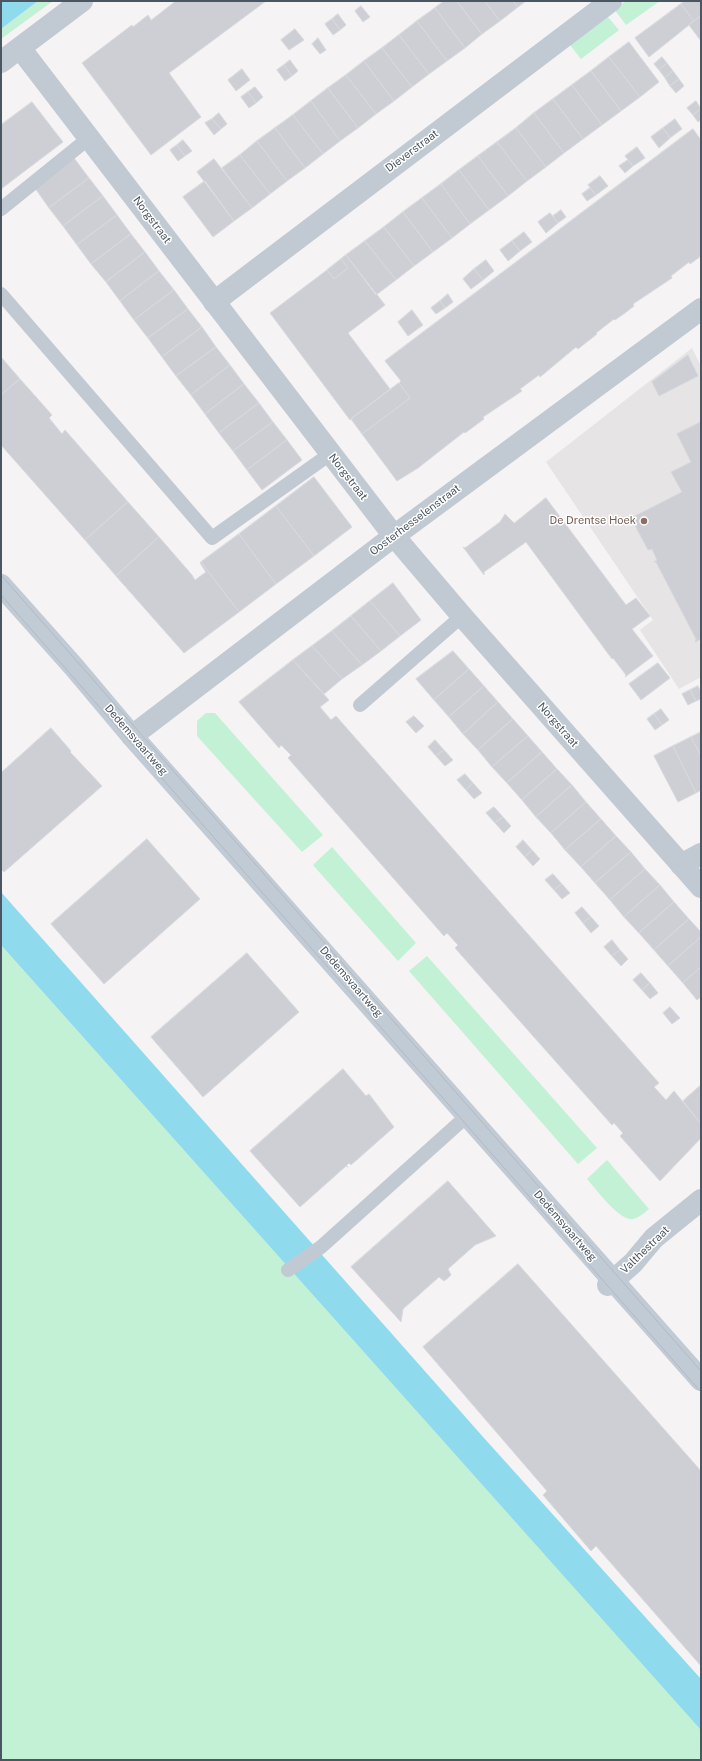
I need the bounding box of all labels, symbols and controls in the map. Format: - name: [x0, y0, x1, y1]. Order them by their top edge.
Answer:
- street label: Dieverstraat: [383, 127, 441, 175]
- street label: Norgstraat: [130, 194, 174, 246]
- street label: Norgstraat: [326, 451, 370, 503]
- street label: Oosterhesselenstraat: [367, 482, 463, 558]
- place label: De Drentse Hoek: [550, 514, 636, 528]
- marker: De Drentse Hoek: [639, 516, 649, 526]
- street label: Norgstraat: [535, 700, 581, 750]
- street label: Dedemsvaartweg: [102, 702, 170, 778]
- street label: Dedemsvaartweg: [317, 944, 385, 1020]
- street label: Dedemsvaartweg: [531, 1188, 599, 1264]
- street label: Valthestraat: [618, 1223, 672, 1277]

